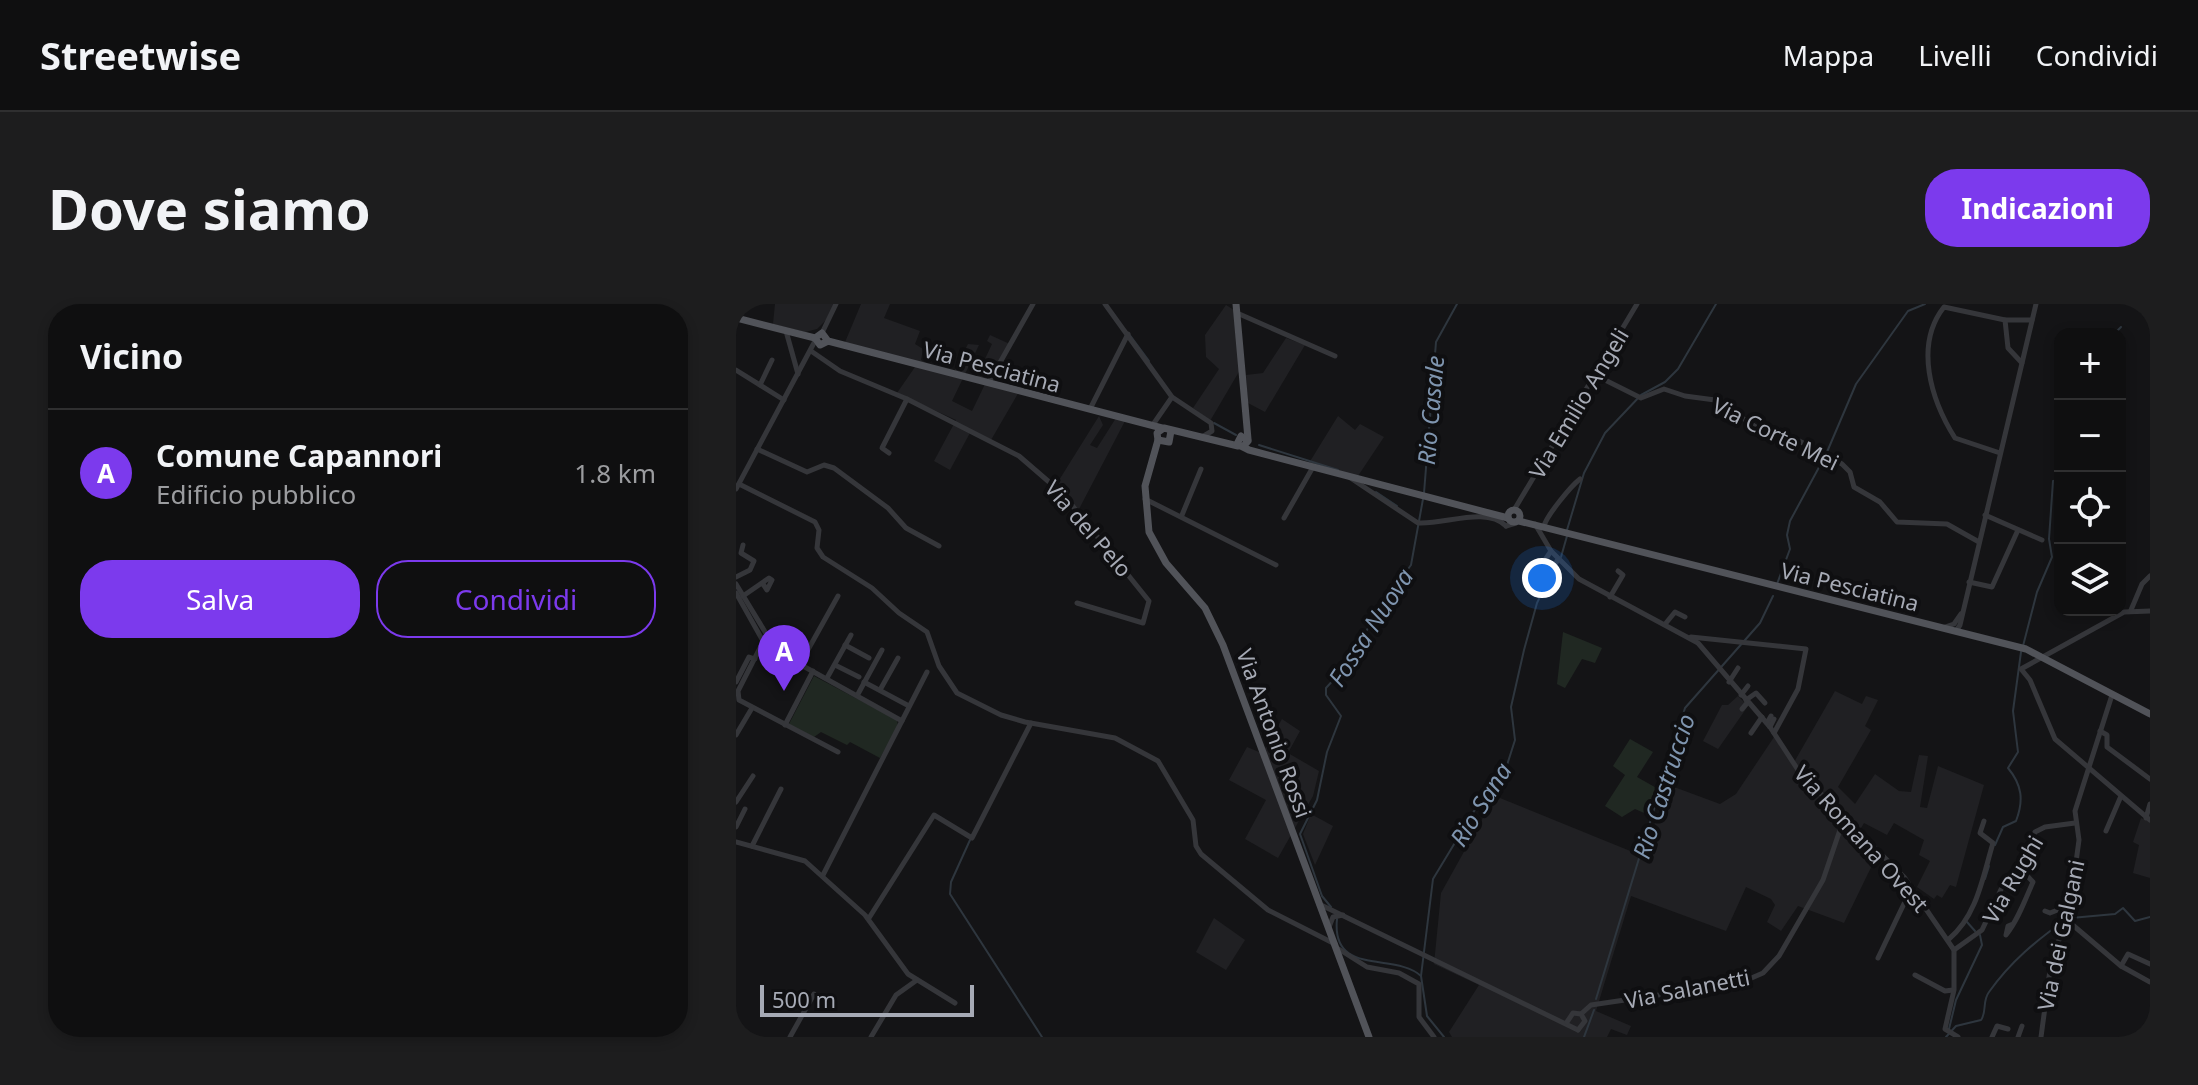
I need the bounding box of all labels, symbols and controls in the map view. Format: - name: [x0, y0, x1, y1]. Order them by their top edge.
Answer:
- text: Streetwise: [40, 29, 241, 81]
- text: Mappa: [1783, 36, 1874, 74]
- text: Livelli: [1918, 36, 1992, 74]
- text: Condividi: [2036, 36, 2158, 74]
- button: Indicazioni: [1925, 169, 2150, 247]
- text: Dove siamo: [48, 170, 371, 246]
- street label: Via Emilio Angeli: [1521, 322, 1635, 484]
- map controls: [2054, 328, 2126, 616]
- button: +: [2054, 328, 2126, 400]
- text: Vicino: [80, 333, 183, 379]
- street label: Via Pesciatina: [920, 333, 1064, 399]
- water label: Rio Casale: [1409, 354, 1451, 466]
- street label: Via Corte Mei: [1708, 389, 1844, 477]
- button: −: [2054, 400, 2126, 472]
- text: Comune Capannori: [156, 435, 442, 476]
- text: A: [97, 455, 115, 491]
- text: 1.8 km: [574, 455, 656, 491]
- button: locate: [2054, 472, 2126, 544]
- street label: Via del Pelo: [1039, 473, 1139, 583]
- text: Edificio pubblico: [156, 476, 356, 512]
- button: layers: [2054, 544, 2126, 616]
- street label: Via Pesciatina: [1778, 554, 1922, 618]
- your location: [1522, 558, 1562, 598]
- button: Salva: [80, 560, 360, 638]
- button: Condividi: [376, 560, 656, 638]
- water label: Fossa Nuova: [1320, 561, 1421, 692]
- pin: A: [758, 625, 810, 691]
- street label: Via Antonio Rossi: [1230, 644, 1320, 822]
- water label: Rio Castruccio: [1624, 709, 1702, 863]
- water label: Rio Sana: [1441, 756, 1519, 852]
- street label: Via Romana Ovest: [1788, 758, 1936, 918]
- street label: Via Rughi: [1975, 829, 2049, 929]
- street label: Via dei Galgani: [2029, 857, 2091, 1013]
- street label: Via Salanetti: [1622, 961, 1752, 1015]
- scale bar: [760, 981, 974, 1017]
- text: 500 m: [772, 984, 836, 1014]

